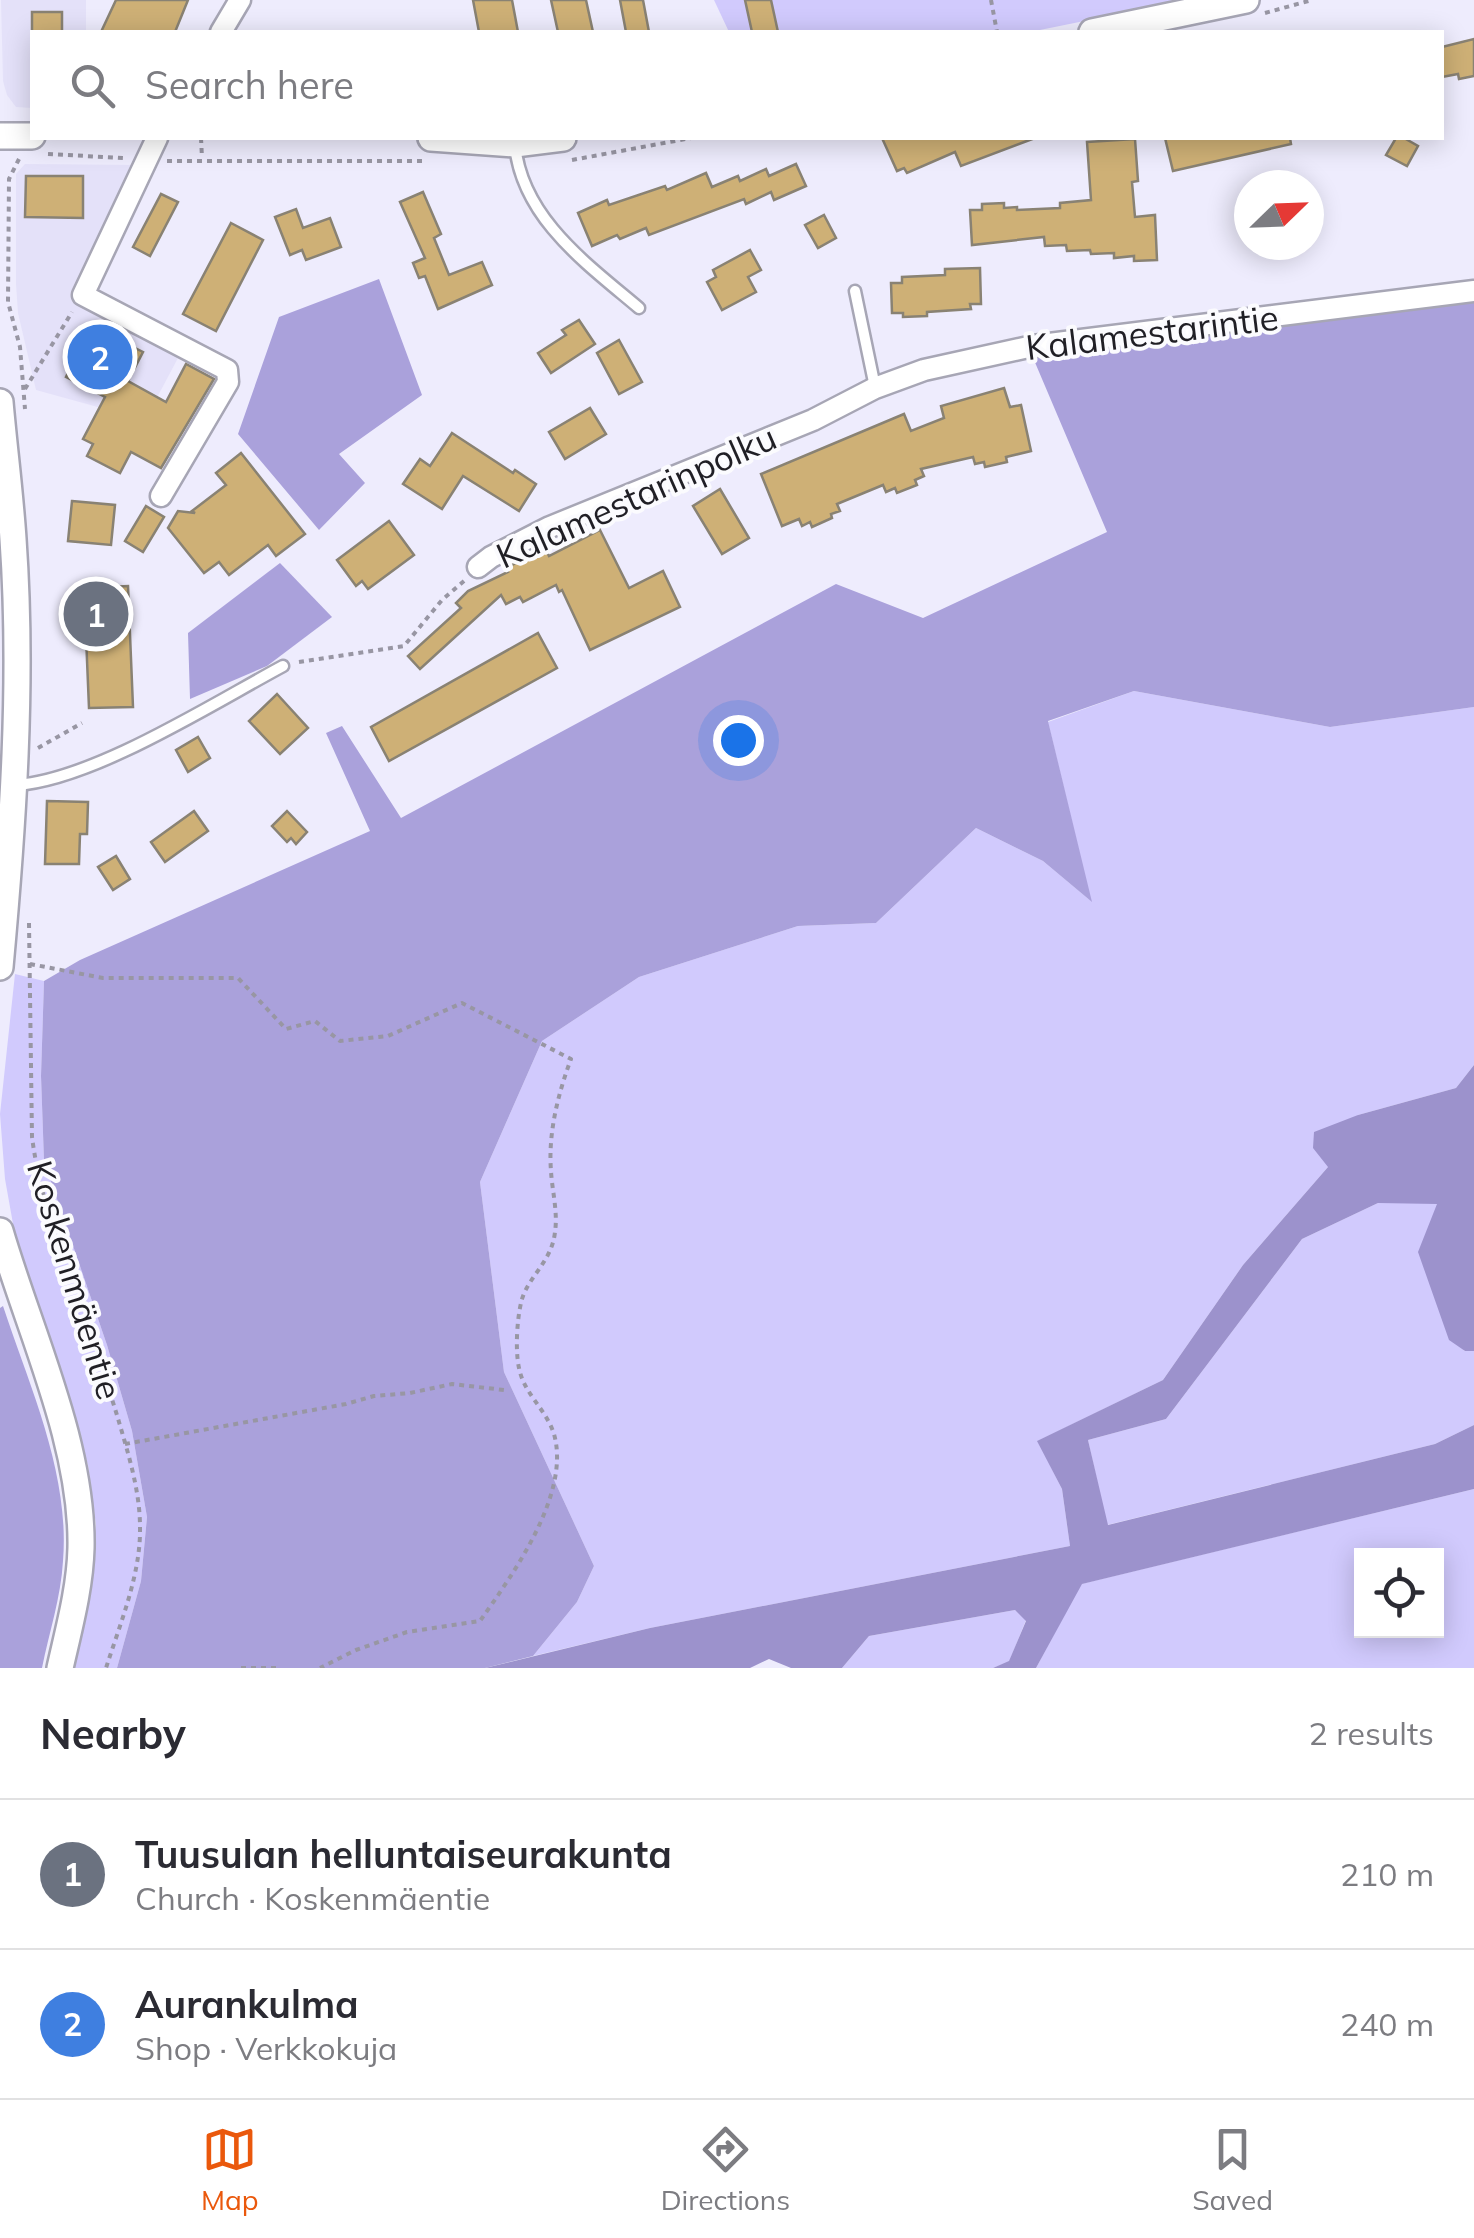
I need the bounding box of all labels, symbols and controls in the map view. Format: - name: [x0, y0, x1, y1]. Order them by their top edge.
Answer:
- search box: [30, 30, 1444, 140]
- icon: search: [65, 58, 120, 113]
- text: Search here: [145, 61, 354, 109]
- north arrow: [1234, 170, 1324, 260]
- street label: Kalamestarintie: [1023, 295, 1281, 369]
- pin: 2: [68, 320, 132, 394]
- street label: Kalamestarinpolku: [489, 415, 783, 577]
- pin: 1: [64, 576, 128, 652]
- your location: [713, 715, 764, 766]
- street label: Koskenmäentie: [18, 1155, 132, 1405]
- map controls: [1354, 1548, 1444, 1638]
- button: locate: [1354, 1548, 1444, 1638]
- text: Nearby: [40, 1707, 186, 1760]
- text: 2 results: [1309, 1713, 1434, 1753]
- text: Tuusulan helluntaiseurakunta: [135, 1830, 672, 1878]
- text: 1: [63, 1854, 82, 1894]
- text: 210 m: [1340, 1854, 1434, 1894]
- text: Church · Koskenmäentie: [135, 1878, 490, 1918]
- text: Aurankulma: [135, 1980, 359, 2028]
- text: 2: [63, 2004, 82, 2044]
- text: 240 m: [1340, 2004, 1434, 2044]
- text: Shop · Verkkokuja: [135, 2028, 397, 2068]
- tab: Map: [201, 2122, 259, 2217]
- tab: Directions: [661, 2122, 790, 2217]
- tab: Saved: [1192, 2122, 1273, 2217]

